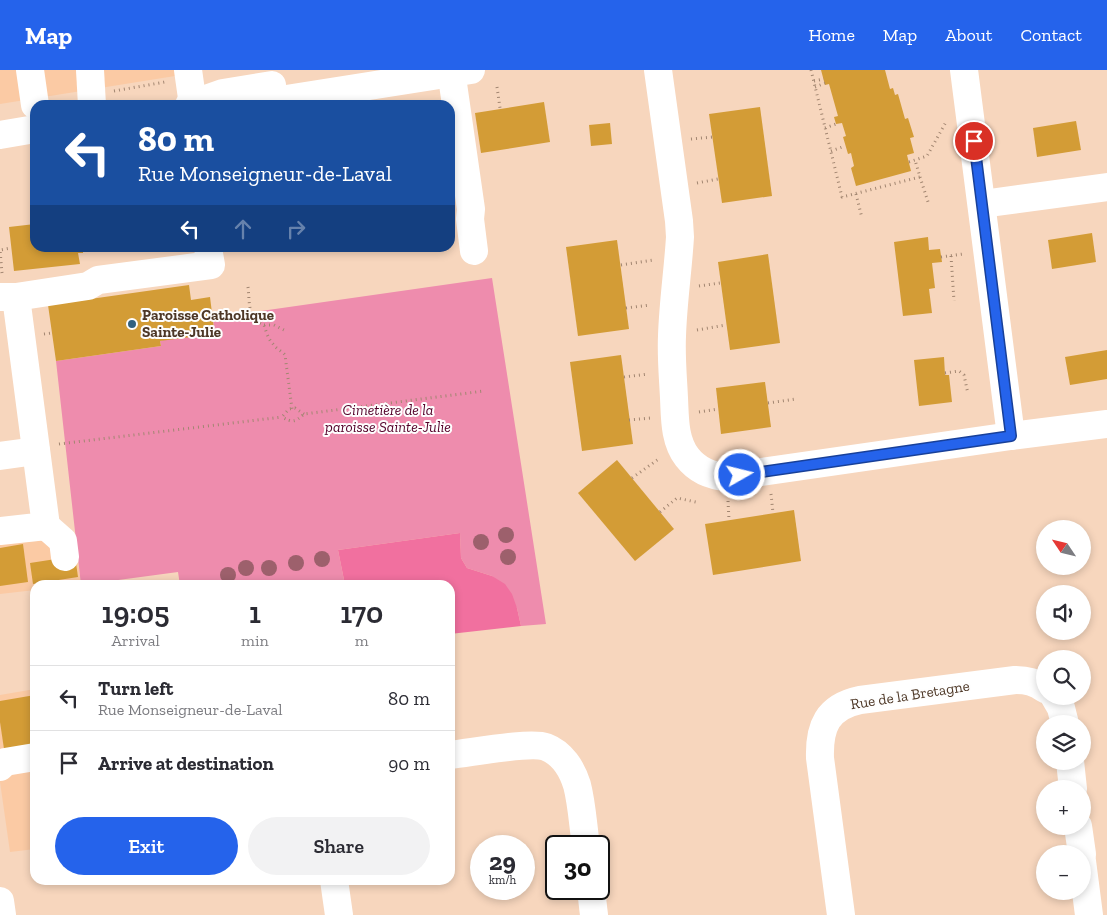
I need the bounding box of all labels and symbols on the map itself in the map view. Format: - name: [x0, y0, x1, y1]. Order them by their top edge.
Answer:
- pin: [953, 120, 995, 162]
- place label: Paroisse Catholique Sainte-Julie: [142, 306, 274, 341]
- marker: Paroisse Catholique Sainte-Julie: [126, 318, 138, 330]
- park label: Cimetière de la paroisse Sainte-Julie: [324, 401, 451, 436]
- position arrow: [713, 448, 765, 500]
- north arrow: [1036, 520, 1091, 575]
- street label: Rue de la Bretagne: [849, 677, 971, 713]
- speed limit sign: 30: [545, 835, 610, 900]

